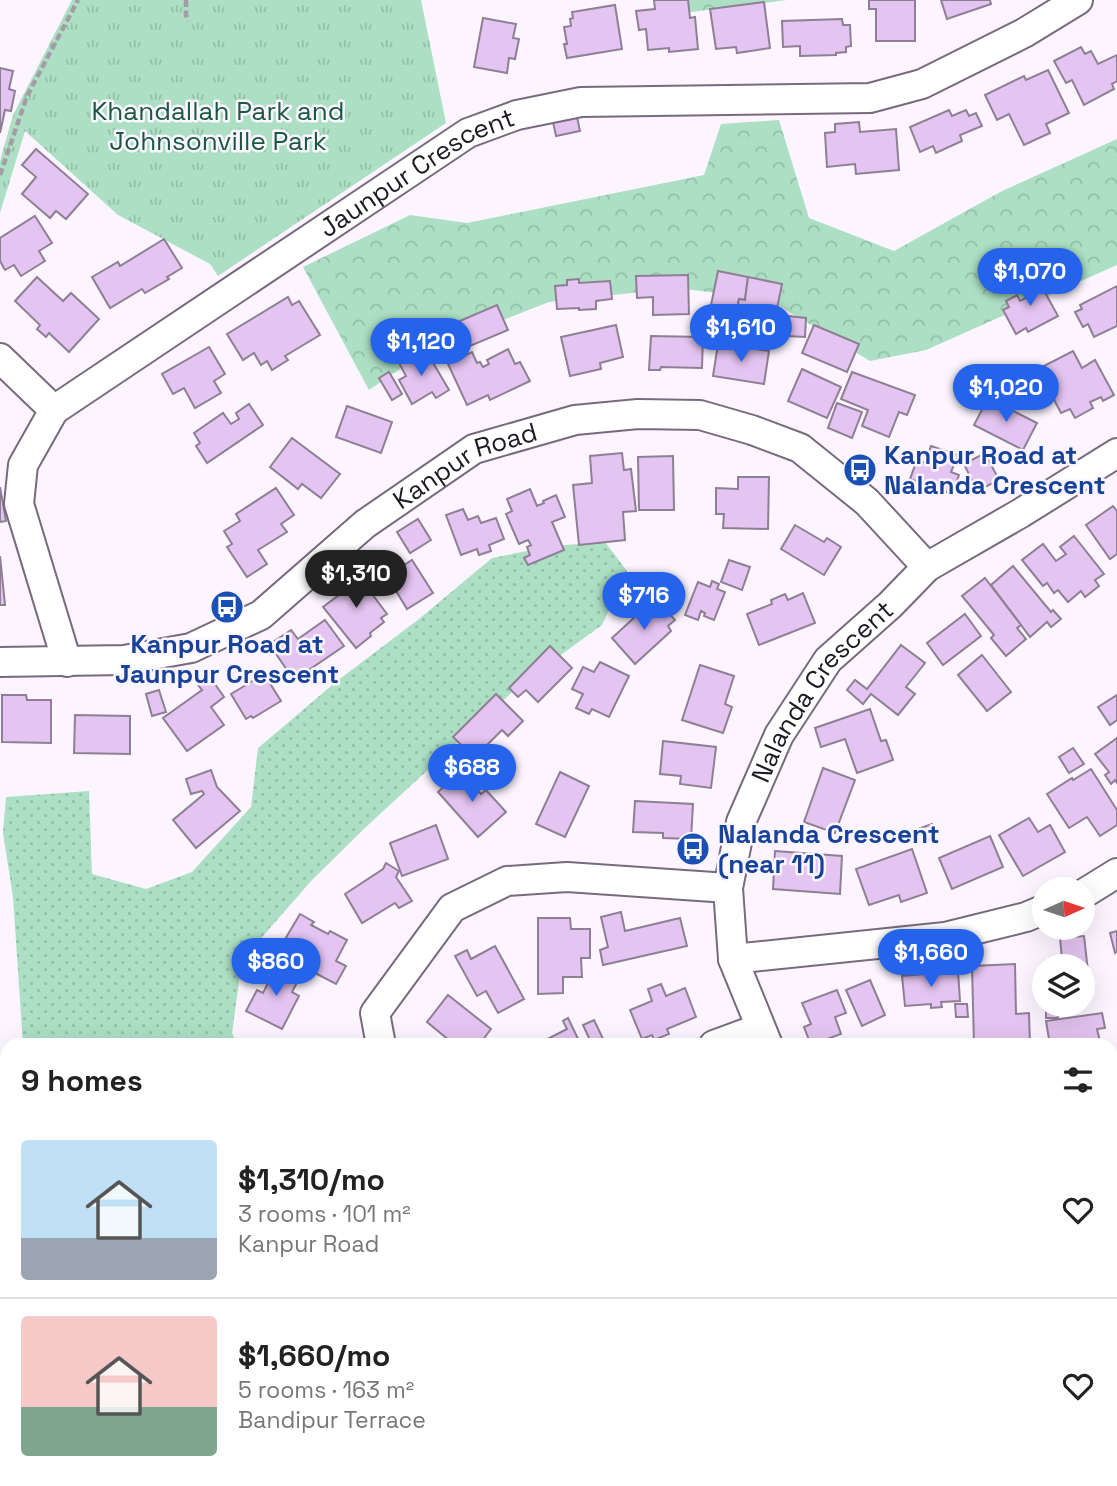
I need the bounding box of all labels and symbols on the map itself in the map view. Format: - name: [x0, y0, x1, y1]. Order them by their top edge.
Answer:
- park label: Khandallah Park and Johnsonville Park: [91, 94, 345, 158]
- street label: Jaunpur Crescent: [313, 100, 519, 245]
- pin: $1,070: [973, 248, 1087, 308]
- pin: $1,610: [684, 304, 798, 364]
- pin: $1,120: [364, 318, 478, 378]
- pin: $1,020: [949, 364, 1063, 424]
- street label: Kanpur Road: [386, 415, 541, 517]
- place label: Kanpur Road at Nalanda Crescent: [884, 438, 1106, 502]
- bus stop icon: Kanpur Road at Nalanda Crescent: [841, 451, 879, 489]
- pin: $1,310: [299, 550, 413, 610]
- pin: $716: [603, 572, 685, 632]
- bus stop icon: Kanpur Road at Jaunpur Crescent: [208, 588, 246, 626]
- street label: Nalanda Crescent: [743, 593, 901, 788]
- place label: Kanpur Road at Jaunpur Crescent: [115, 627, 339, 691]
- pin: $688: [431, 744, 513, 804]
- place label: Nalanda Crescent (near 11): [718, 817, 940, 881]
- bus stop icon: Nalanda Crescent (near 11): [674, 830, 712, 868]
- north arrow: [1032, 877, 1096, 940]
- pin: $1,660: [874, 930, 988, 989]
- pin: $860: [235, 939, 317, 998]

